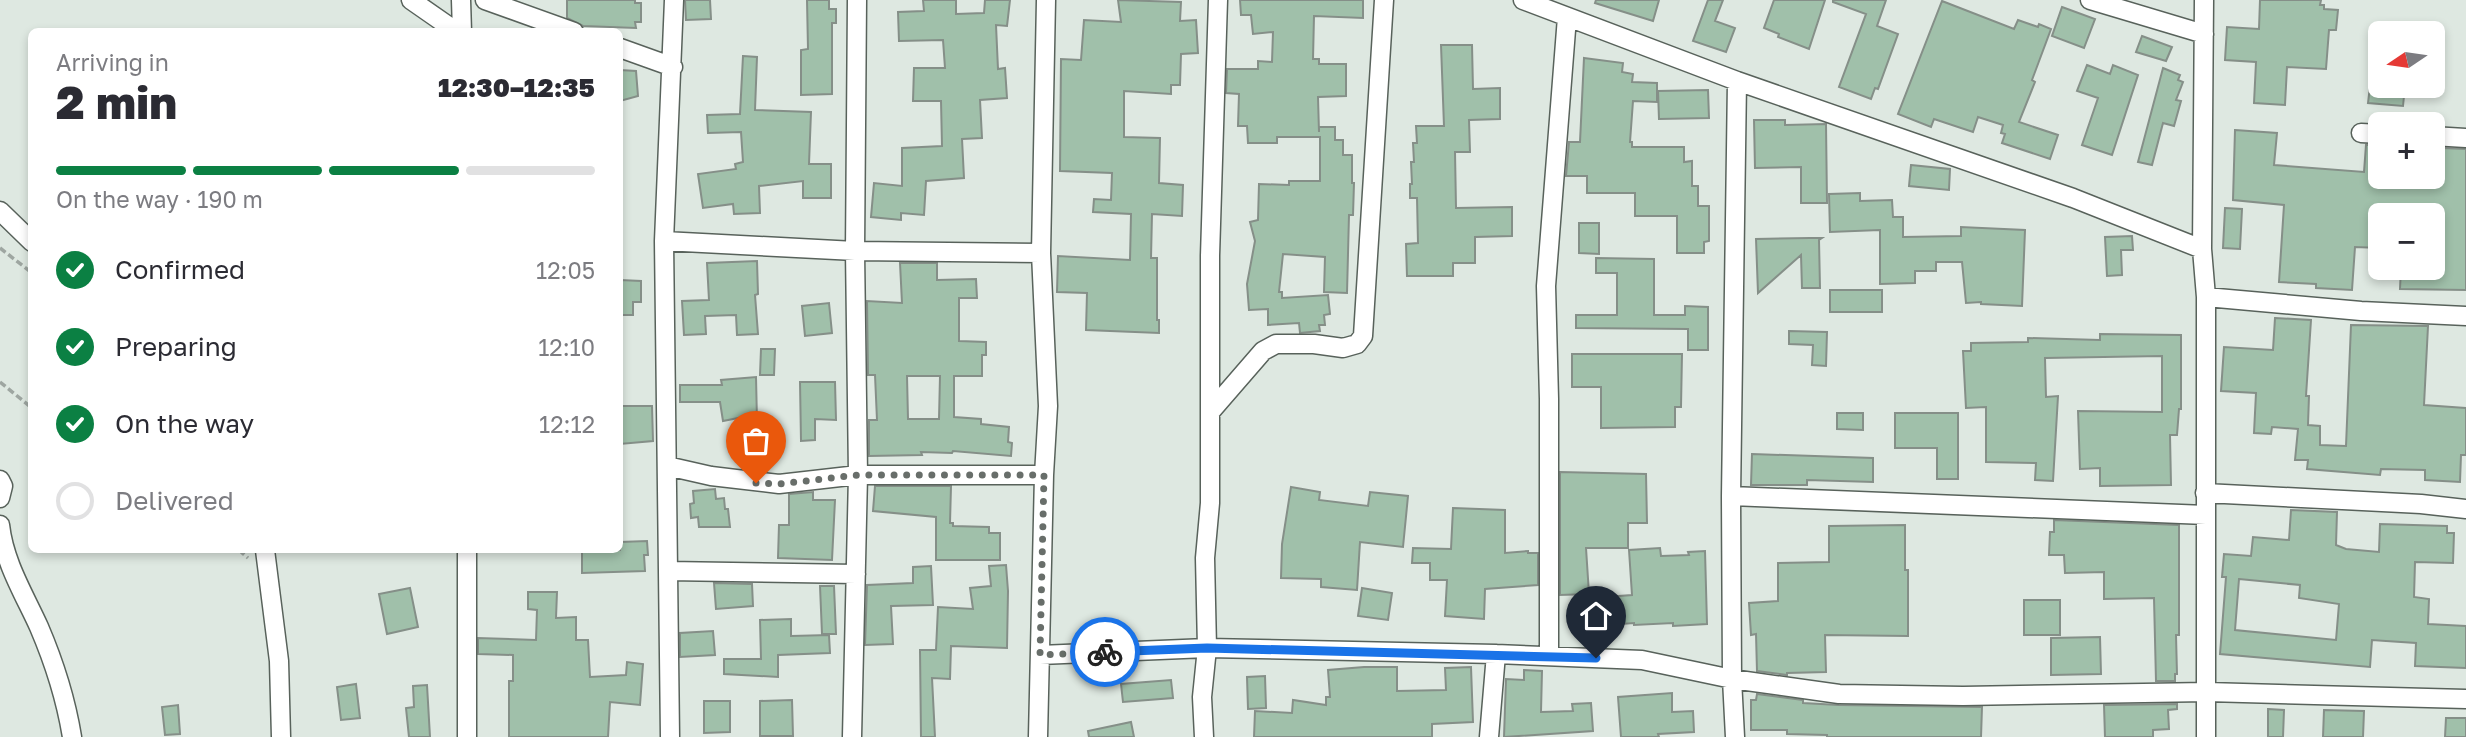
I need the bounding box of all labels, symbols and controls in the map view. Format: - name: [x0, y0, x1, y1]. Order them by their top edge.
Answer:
- north arrow: [2368, 21, 2445, 98]
- map controls: [2368, 21, 2445, 280]
- text: Arriving in: [56, 48, 169, 76]
- text: 12:30–12:35: [438, 72, 595, 103]
- text: 2 min: [56, 74, 177, 129]
- button: +: [2368, 112, 2445, 189]
- text: On the way · 190 m: [56, 185, 263, 213]
- button: −: [2368, 203, 2445, 280]
- icon: check: [56, 251, 94, 289]
- text: Confirmed: [115, 254, 245, 285]
- text: 12:05: [536, 256, 595, 284]
- icon: check: [56, 328, 94, 366]
- text: Preparing: [115, 331, 237, 362]
- text: 12:10: [538, 333, 595, 361]
- icon: check: [56, 405, 94, 443]
- text: On the way: [115, 408, 254, 439]
- text: 12:12: [539, 410, 595, 438]
- pin: [726, 411, 786, 483]
- icon: bag: [737, 422, 775, 460]
- text: Delivered: [115, 485, 234, 516]
- pin: [1566, 586, 1626, 658]
- icon: home: [1577, 597, 1615, 635]
- courier: [1070, 617, 1140, 687]
- icon: bike: [1086, 633, 1124, 671]

